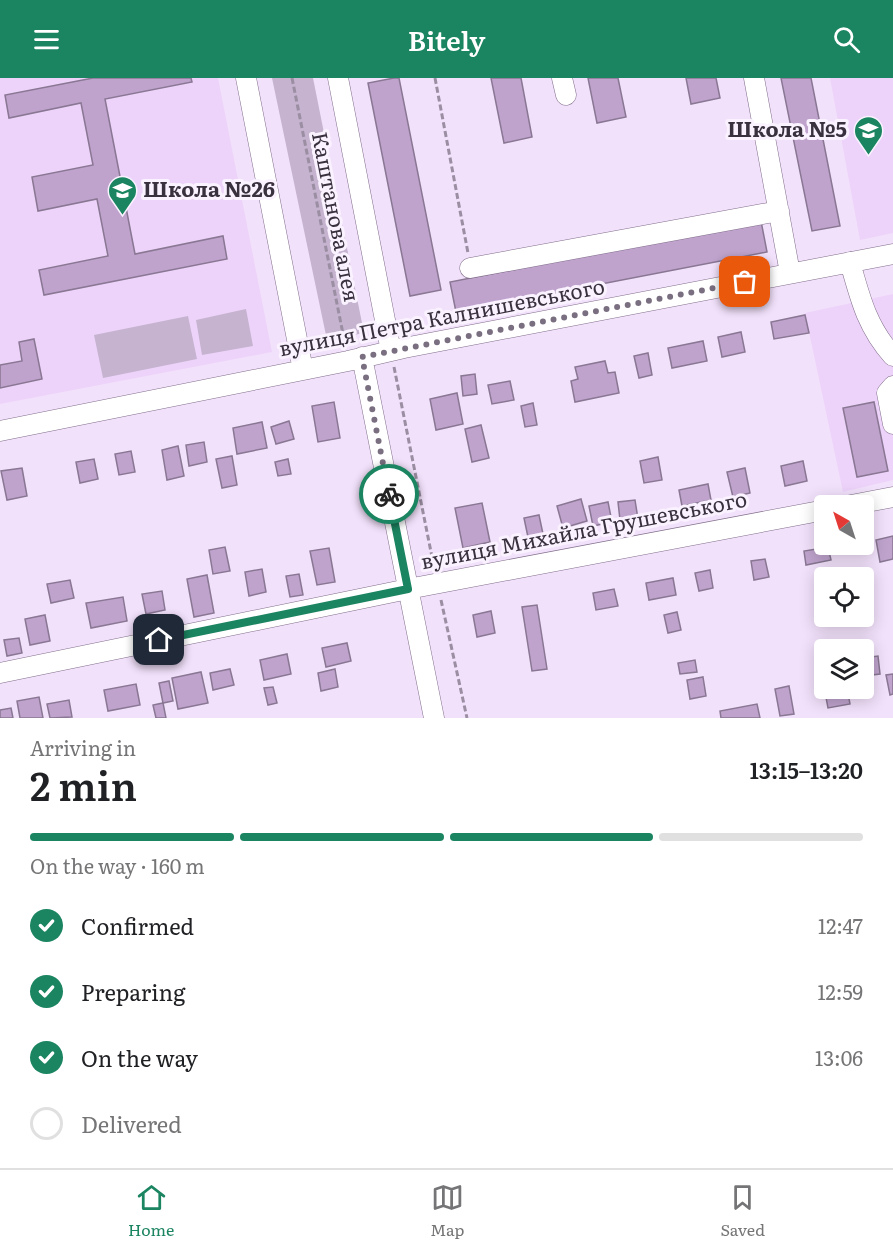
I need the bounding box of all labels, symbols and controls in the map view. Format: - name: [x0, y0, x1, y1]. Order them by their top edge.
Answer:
- text: Bitely: [408, 19, 485, 59]
- icon: menu: [30, 23, 63, 56]
- icon: search: [830, 23, 863, 56]
- place label: Школа №5: [727, 112, 847, 143]
- school or university icon: Школа №5: [852, 114, 884, 156]
- street label: Каштанова алея: [306, 129, 369, 304]
- place label: Школа №26: [143, 172, 275, 203]
- school or university icon: Школа №26: [106, 174, 138, 216]
- pin: [719, 256, 770, 307]
- icon: bag: [728, 265, 761, 298]
- street label: вулиця Петра Калнишевського: [276, 269, 607, 362]
- courier: [359, 464, 419, 524]
- icon: bike: [373, 478, 406, 511]
- street label: вулиця Михайла Грушевського: [418, 482, 749, 575]
- north arrow: [814, 495, 874, 555]
- map controls: [814, 495, 874, 699]
- button: locate: [814, 567, 874, 627]
- pin: [133, 614, 184, 665]
- icon: home: [142, 623, 175, 656]
- button: layers: [814, 639, 874, 699]
- text: Arriving in: [30, 732, 136, 762]
- text: 13:15–13:20: [750, 753, 863, 786]
- text: 2 min: [30, 755, 137, 813]
- text: On the way · 160 m: [30, 850, 205, 880]
- icon: check: [30, 909, 63, 942]
- text: Confirmed: [81, 909, 194, 942]
- text: 12:47: [818, 910, 863, 940]
- icon: check: [30, 975, 63, 1008]
- text: Preparing: [81, 975, 185, 1008]
- text: 12:59: [817, 976, 863, 1006]
- icon: check: [30, 1041, 63, 1074]
- text: On the way: [81, 1041, 198, 1074]
- text: 13:06: [815, 1042, 863, 1072]
- text: Delivered: [81, 1107, 182, 1140]
- tab: Home: [128, 1181, 174, 1241]
- tab: Map: [430, 1181, 464, 1241]
- tab: Saved: [720, 1181, 765, 1241]

